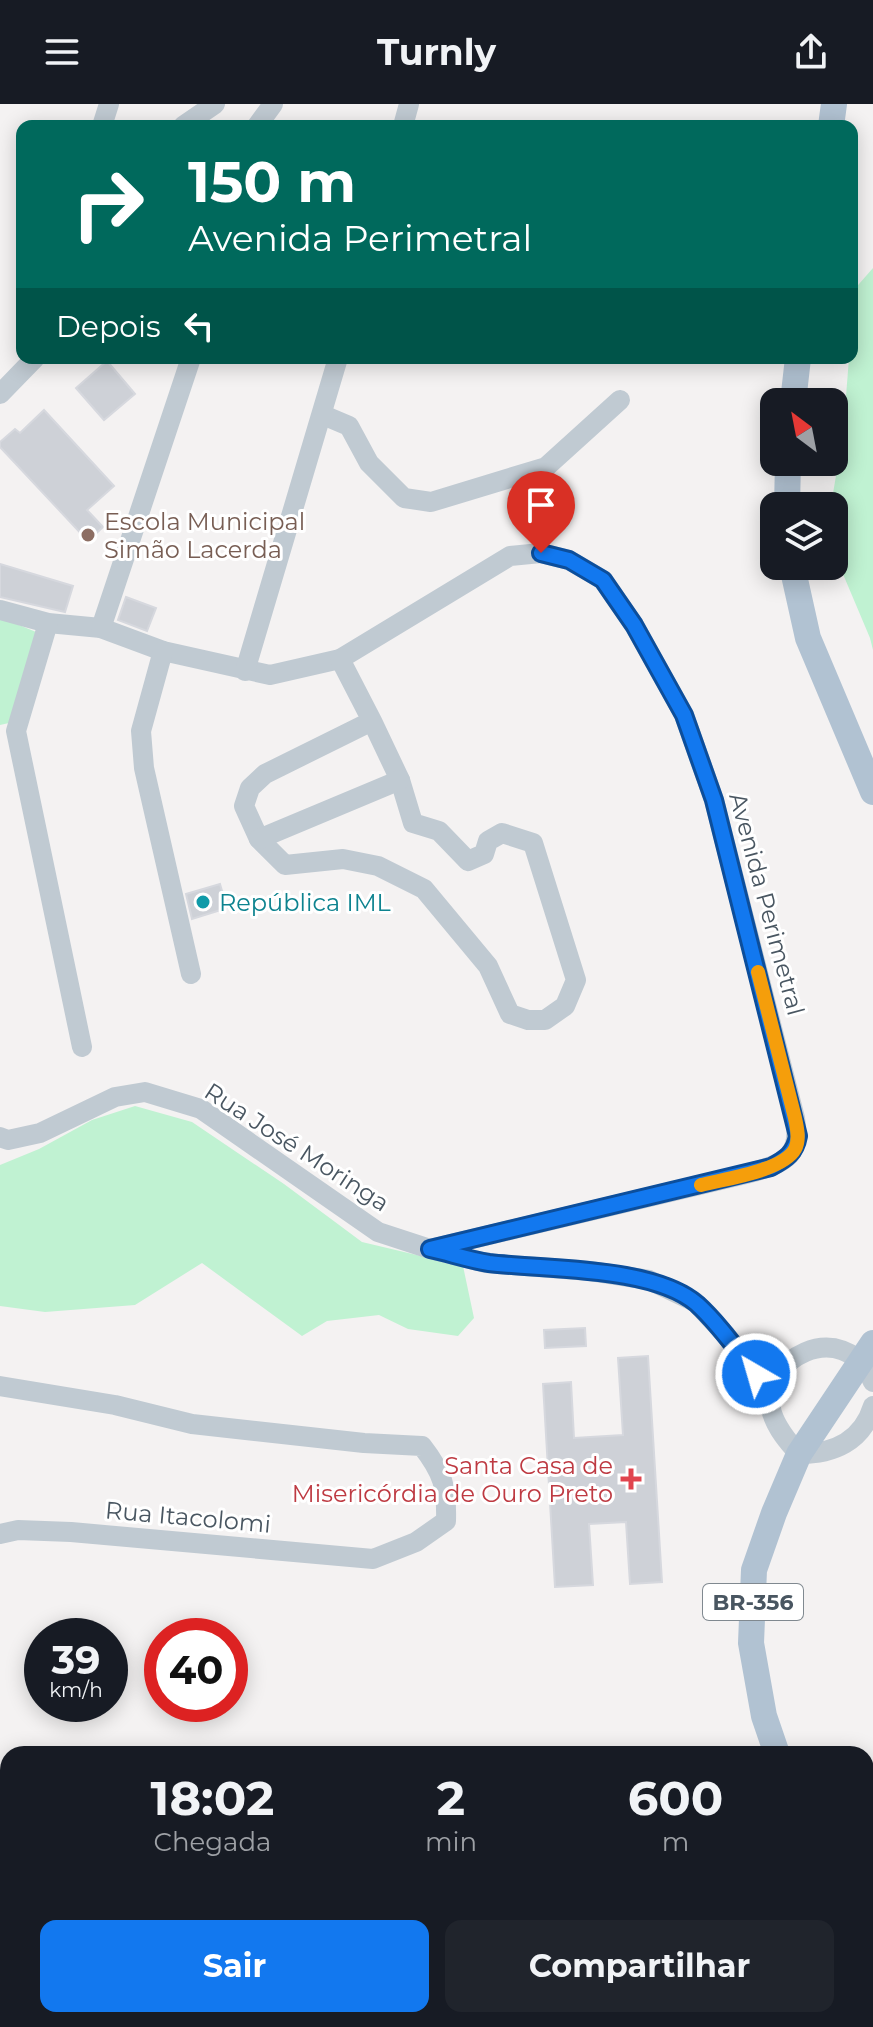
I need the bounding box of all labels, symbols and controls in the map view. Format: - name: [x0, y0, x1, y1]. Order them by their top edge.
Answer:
- icon: menu: [40, 30, 84, 74]
- text: Turnly: [377, 30, 496, 74]
- icon: share: [789, 30, 833, 74]
- text: 150 m: [188, 148, 356, 216]
- icon: right: [56, 152, 160, 256]
- text: Avenida Perimetral: [188, 216, 532, 260]
- icon: left: [177, 304, 221, 348]
- text: Depois: [56, 308, 161, 345]
- north arrow: [760, 388, 848, 476]
- map controls: [760, 388, 848, 580]
- pin: [507, 471, 575, 553]
- icon: arrive: [519, 483, 563, 527]
- button: layers: [760, 492, 848, 580]
- place label: Escola Municipal Simão Lacerda: [104, 507, 305, 564]
- marker: Escola Municipal Simão Lacerda: [79, 526, 97, 544]
- street label: Avenida Perimetral: [723, 789, 811, 1019]
- place label: República IML: [219, 888, 391, 917]
- marker: República IML: [194, 893, 212, 911]
- street label: Rua José Moringa: [199, 1077, 395, 1217]
- position arrow: [714, 1332, 798, 1416]
- place label: Santa Casa de Misericórdia de Ouro Preto: [292, 1451, 613, 1508]
- marker: Santa Casa de Misericórdia de Ouro Preto: [620, 1468, 642, 1490]
- street label: Rua Itacolomi: [104, 1495, 272, 1539]
- road number: BR-356: [703, 1584, 803, 1620]
- speed limit sign: 40: [144, 1618, 248, 1722]
- text: 39: [51, 1635, 101, 1684]
- text: km/h: [49, 1678, 103, 1702]
- text: 18:02: [151, 1769, 274, 1827]
- text: 2: [437, 1769, 465, 1827]
- text: 600: [628, 1769, 723, 1827]
- text: Chegada: [154, 1826, 271, 1858]
- text: min: [425, 1826, 477, 1858]
- text: m: [662, 1826, 689, 1858]
- button: Sair: [40, 1920, 429, 2012]
- button: Compartilhar: [445, 1920, 834, 2012]

